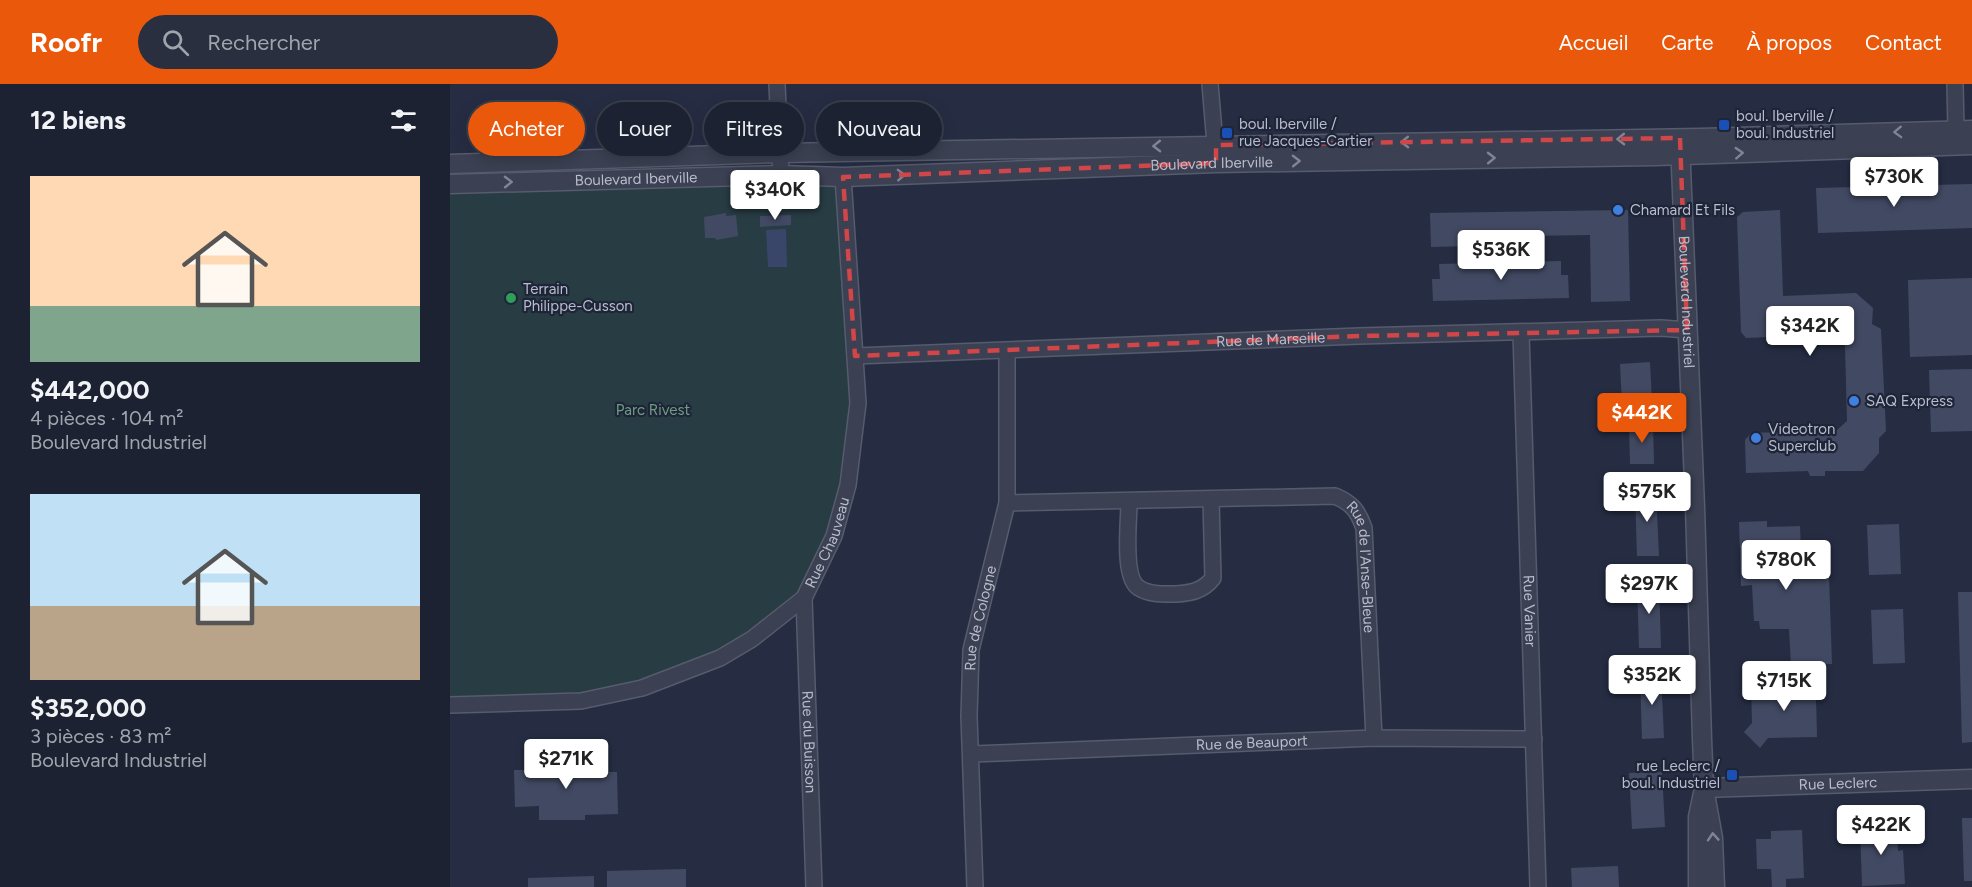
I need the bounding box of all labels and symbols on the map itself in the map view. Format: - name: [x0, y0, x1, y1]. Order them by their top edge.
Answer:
- place label: boul. Iberville / boul. Industriel: [1736, 107, 1834, 142]
- place label: boul. Iberville / rue Jacques-Cartier: [1239, 115, 1372, 150]
- marker: boul. Iberville / boul. Industriel: [1717, 118, 1731, 132]
- marker: boul. Iberville / rue Jacques-Cartier: [1220, 126, 1234, 140]
- one-way arrow: [1893, 126, 1902, 138]
- one-way arrow: [1617, 133, 1626, 145]
- one-way arrow: [1401, 135, 1410, 148]
- one-way arrow: [1153, 140, 1162, 153]
- one-way arrow: [1735, 146, 1744, 159]
- one-way arrow: [1486, 152, 1495, 164]
- street label: Boulevard Iberville: [1150, 153, 1273, 174]
- one-way arrow: [1291, 155, 1300, 167]
- pin: $730K: [1852, 157, 1936, 208]
- street label: Boulevard Iberville: [574, 168, 698, 190]
- one-way arrow: [897, 169, 906, 181]
- pin: $340K: [733, 170, 817, 221]
- one-way arrow: [504, 176, 513, 189]
- place label: Chamard Et Fils: [1630, 201, 1735, 219]
- marker: Chamard Et Fils: [1611, 203, 1625, 217]
- pin: $536K: [1459, 230, 1543, 281]
- street label: Boulevard Industriel: [1675, 235, 1698, 369]
- place label: Terrain Philippe-Cusson: [523, 280, 633, 315]
- marker: Terrain Philippe-Cusson: [504, 291, 518, 305]
- pin: $342K: [1768, 306, 1852, 357]
- street label: Rue de Marseille: [1216, 328, 1326, 351]
- place label: SAQ Express: [1866, 392, 1953, 410]
- pin: $442K: [1600, 393, 1684, 444]
- marker: SAQ Express: [1847, 394, 1861, 408]
- park label: Parc Rivest: [616, 401, 691, 419]
- place label: Videotron Superclub: [1768, 420, 1836, 455]
- marker: Videotron Superclub: [1749, 431, 1763, 445]
- pin: $575K: [1605, 472, 1689, 523]
- street label: Rue Chauveau: [801, 495, 853, 591]
- street label: Rue de l'Anse-Bleue: [1343, 497, 1378, 633]
- pin: $780K: [1744, 540, 1828, 591]
- street label: Rue de Cologne: [961, 564, 1000, 671]
- pin: $297K: [1607, 564, 1691, 615]
- street label: Rue Vanier: [1519, 574, 1540, 647]
- pin: $352K: [1610, 655, 1694, 706]
- pin: $715K: [1742, 661, 1826, 712]
- street label: Rue du Buisson: [798, 690, 820, 794]
- street label: Rue de Beauport: [1195, 732, 1308, 754]
- pin: $271K: [524, 739, 608, 790]
- place label: rue Leclerc / boul. Industriel: [1622, 757, 1720, 792]
- marker: rue Leclerc / boul. Industriel: [1725, 768, 1739, 782]
- street label: Rue Leclerc: [1798, 773, 1877, 794]
- pin: $422K: [1839, 805, 1923, 856]
- one-way arrow: [1706, 833, 1719, 842]

